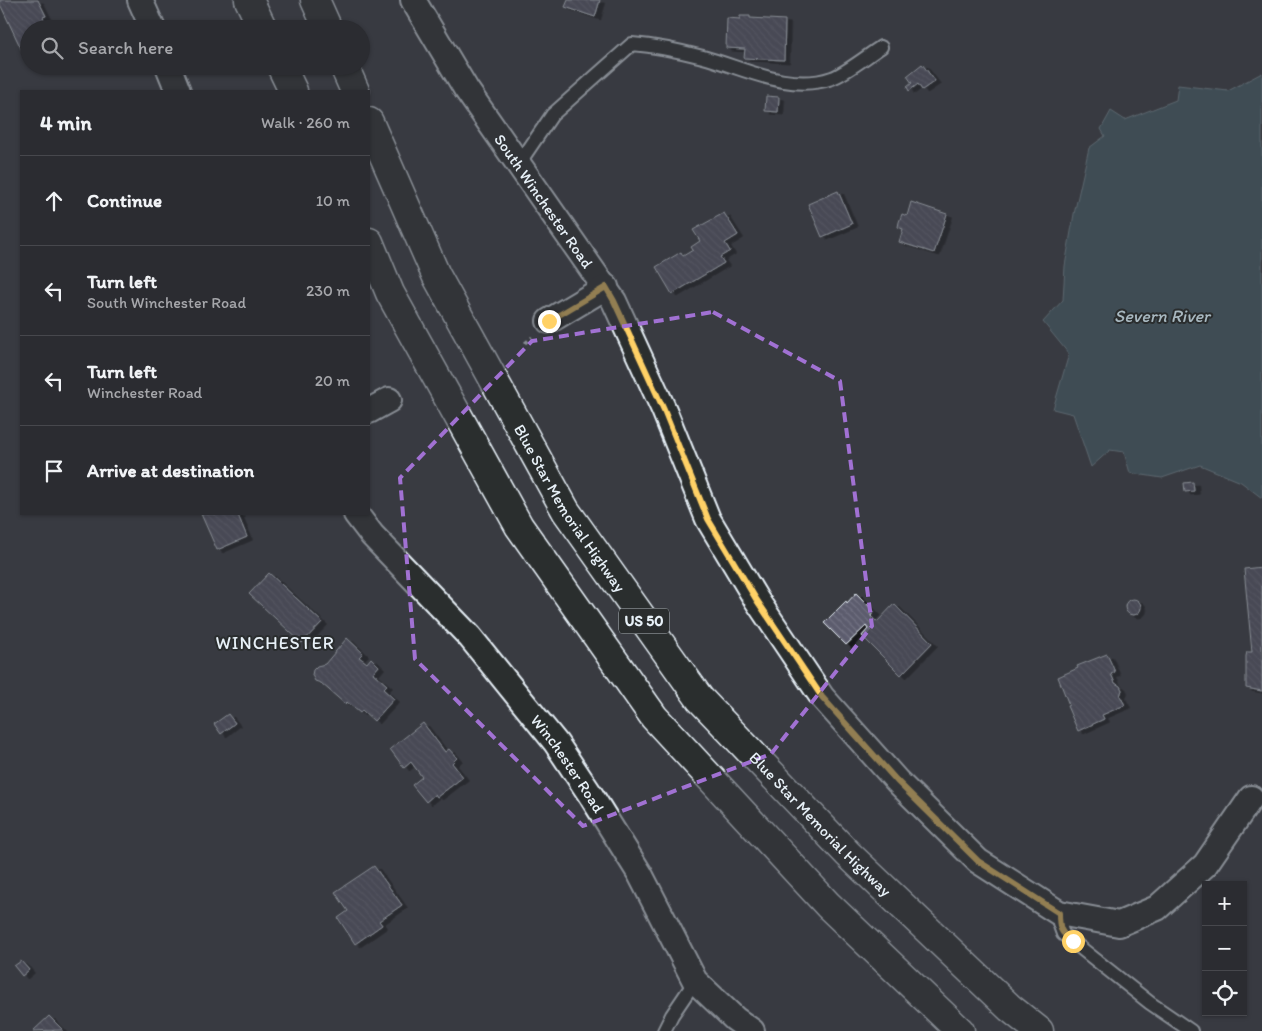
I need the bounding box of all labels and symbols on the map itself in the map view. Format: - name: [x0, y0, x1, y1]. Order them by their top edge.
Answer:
- street label: South Winchester Road: [490, 130, 597, 272]
- water label: Severn River: [1114, 305, 1212, 327]
- route end: [538, 310, 561, 333]
- street label: Blue Star Memorial Highway: [510, 421, 630, 596]
- road number: US 50: [619, 608, 669, 634]
- district label: WINCHESTER: [215, 632, 335, 654]
- street label: Winchester Road: [527, 711, 608, 816]
- street label: Blue Star Memorial Highway: [745, 748, 896, 901]
- route start: [1062, 930, 1085, 953]

